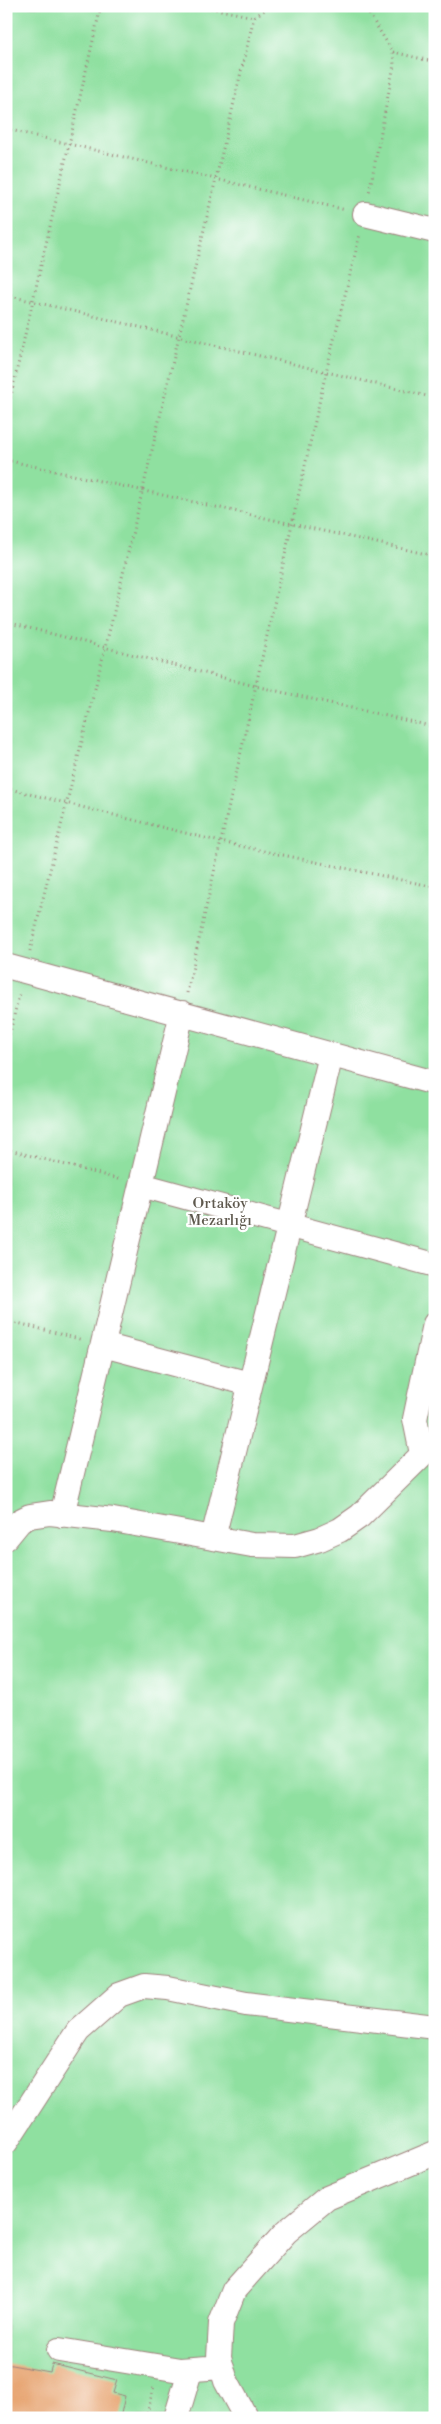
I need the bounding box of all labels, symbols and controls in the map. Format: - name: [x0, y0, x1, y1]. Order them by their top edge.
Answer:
- park label: Ortaköy Mezarlığı: [188, 1194, 252, 1230]

